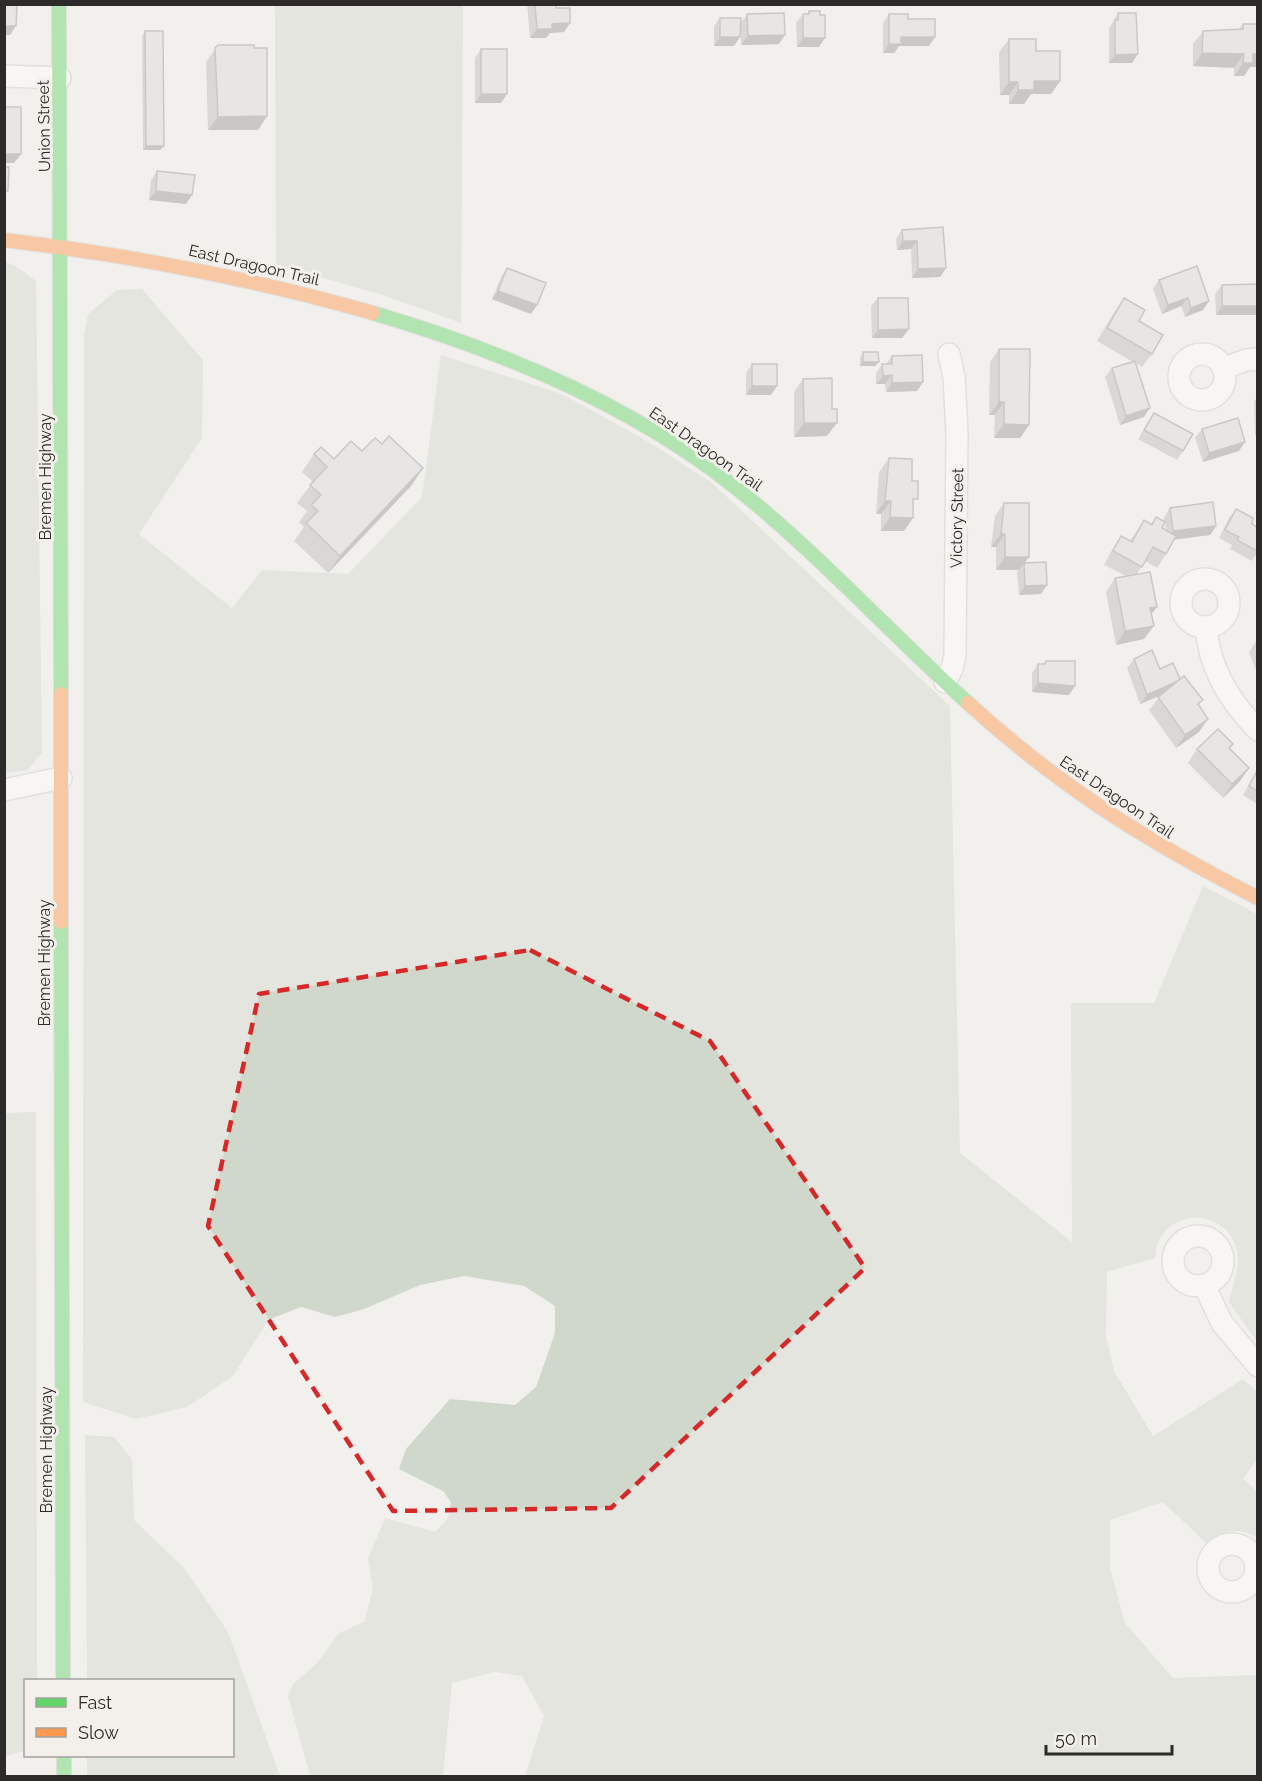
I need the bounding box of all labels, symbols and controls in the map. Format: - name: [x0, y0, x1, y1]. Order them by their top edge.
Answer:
- street label: Union Street: [34, 79, 54, 172]
- street label: East Dragoon Trail: [187, 241, 322, 289]
- street label: East Dragoon Trail: [646, 403, 767, 495]
- street label: Bremen Highway: [36, 413, 55, 541]
- street label: Victory Street: [947, 467, 967, 568]
- street label: East Dragoon Trail: [1056, 752, 1178, 843]
- street label: Bremen Highway: [35, 899, 54, 1027]
- street label: Bremen Highway: [37, 1386, 56, 1514]
- legend: [24, 1679, 234, 1757]
- text: Fast: [78, 1692, 112, 1713]
- scale bar: [1046, 1718, 1172, 1756]
- text: Slow: [78, 1722, 119, 1743]
- text: 50 m: [1055, 1728, 1097, 1749]

